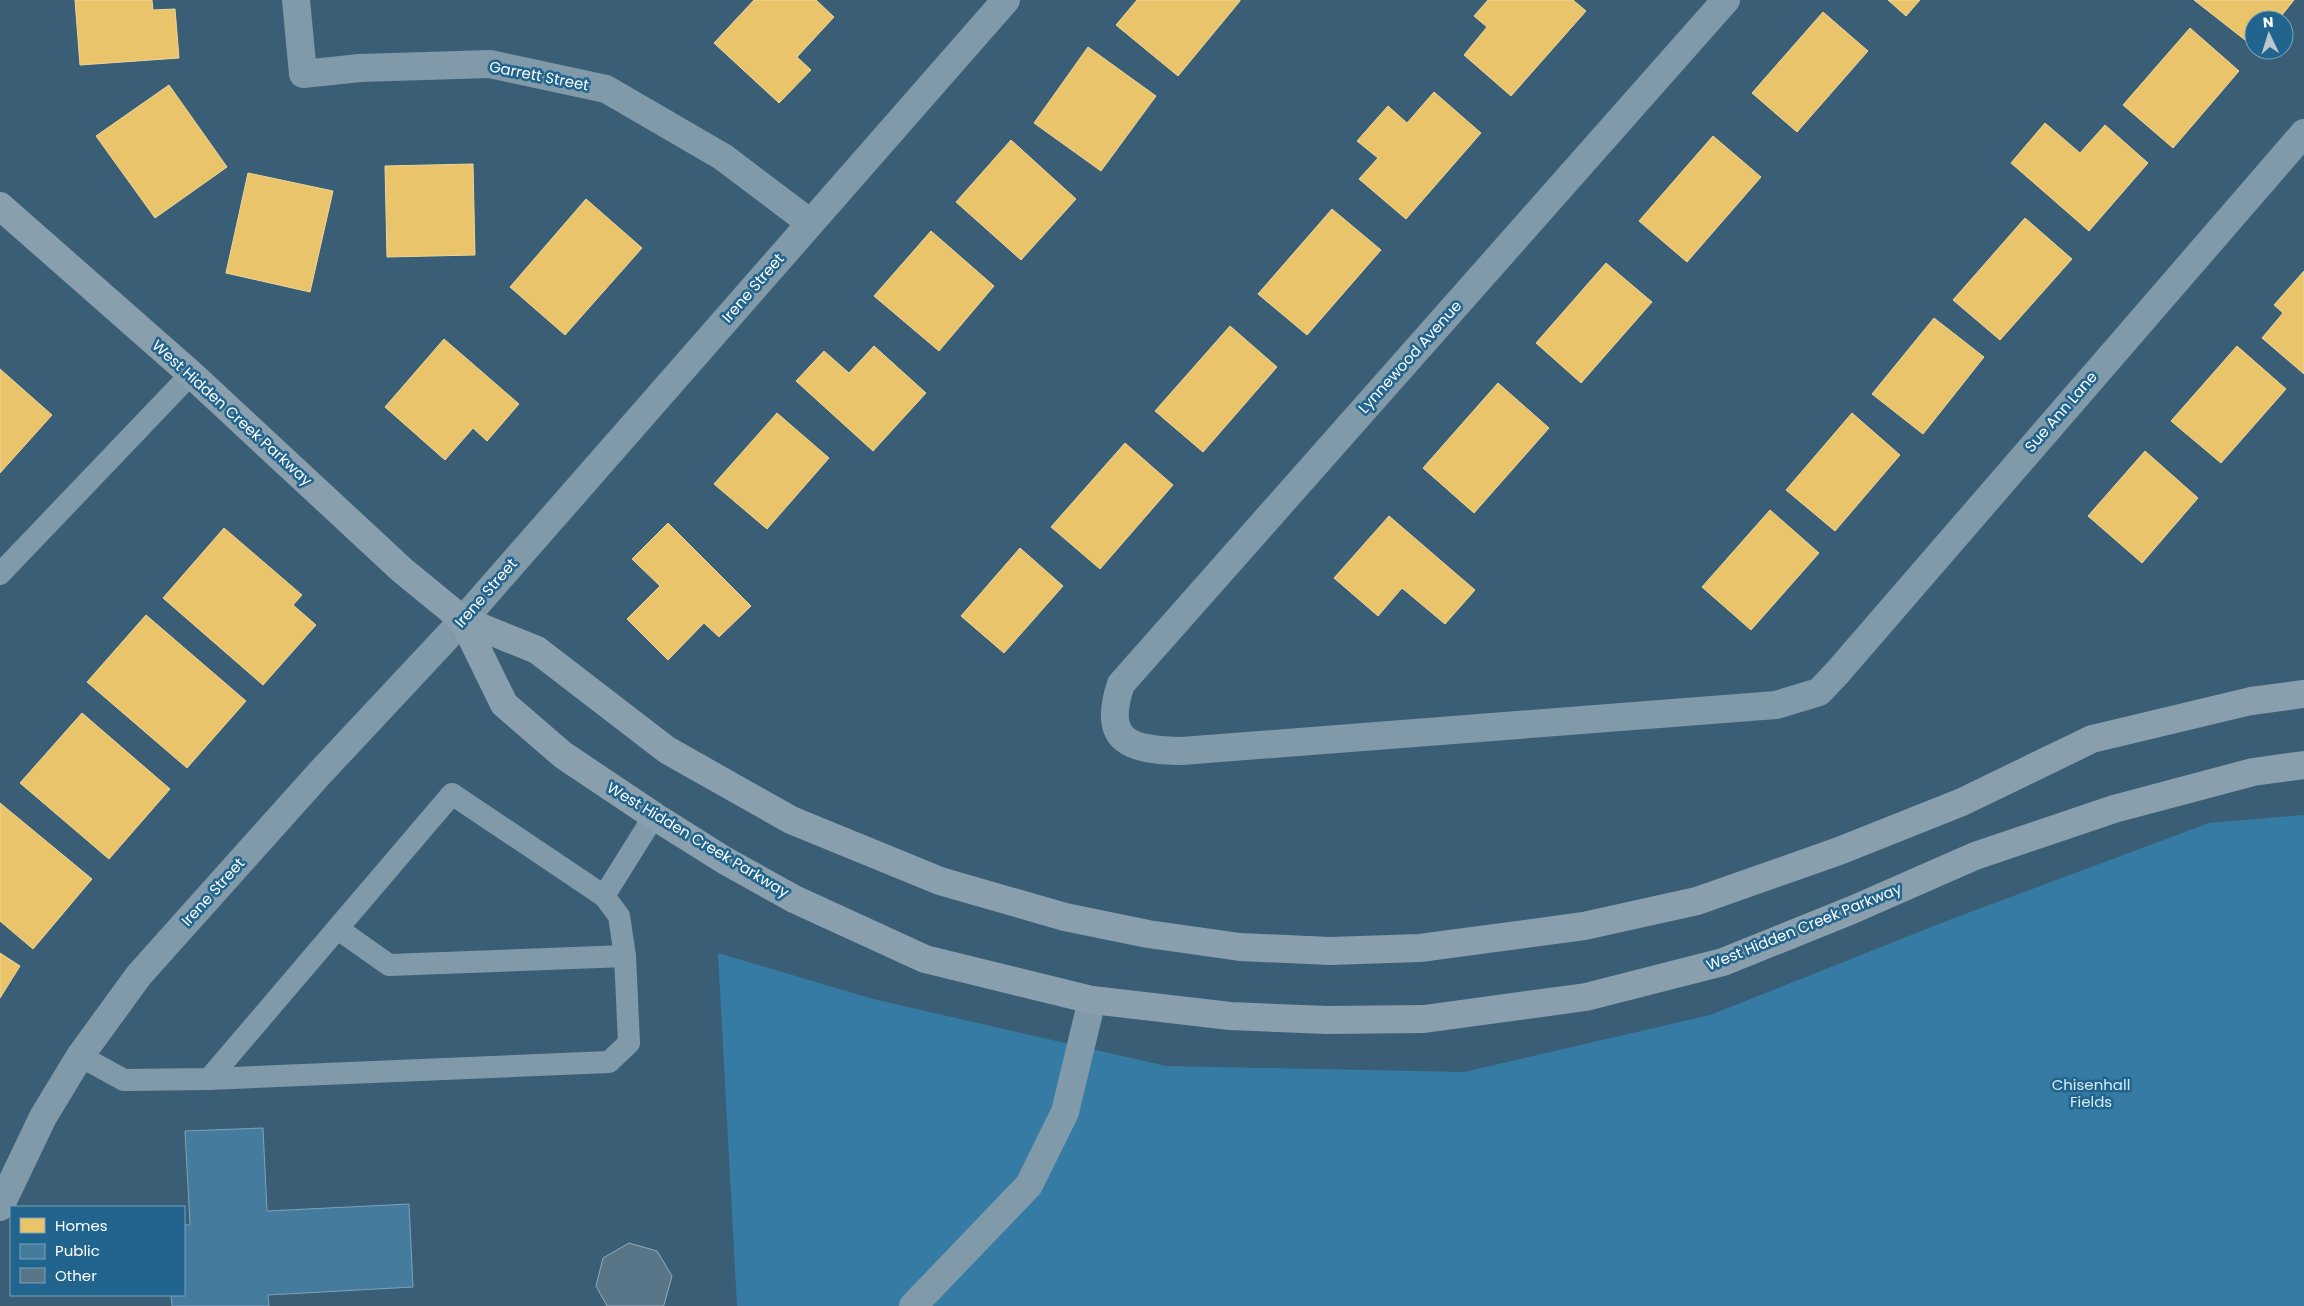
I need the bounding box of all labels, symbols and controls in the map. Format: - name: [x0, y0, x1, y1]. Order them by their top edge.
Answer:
- north arrow: [2244, 10, 2294, 60]
- text: N: [2262, 12, 2274, 32]
- street label: Garrett Street: [487, 56, 591, 95]
- street label: Irene Street: [717, 249, 789, 327]
- street label: Lynnewood Avenue: [1353, 296, 1466, 418]
- street label: West Hidden Creek Parkway: [148, 335, 317, 491]
- street label: Sue Ann Lane: [2020, 367, 2102, 457]
- street label: Irene Street: [450, 554, 522, 632]
- street label: West Hidden Creek Parkway: [603, 777, 794, 903]
- street label: Irene Street: [176, 853, 249, 930]
- street label: West Hidden Creek Parkway: [1703, 877, 1905, 975]
- park label: Chisenhall Fields: [2052, 1074, 2130, 1112]
- legend: [10, 1206, 185, 1296]
- text: Homes: [55, 1215, 108, 1236]
- text: Public: [55, 1240, 100, 1261]
- text: Other: [55, 1265, 97, 1286]

